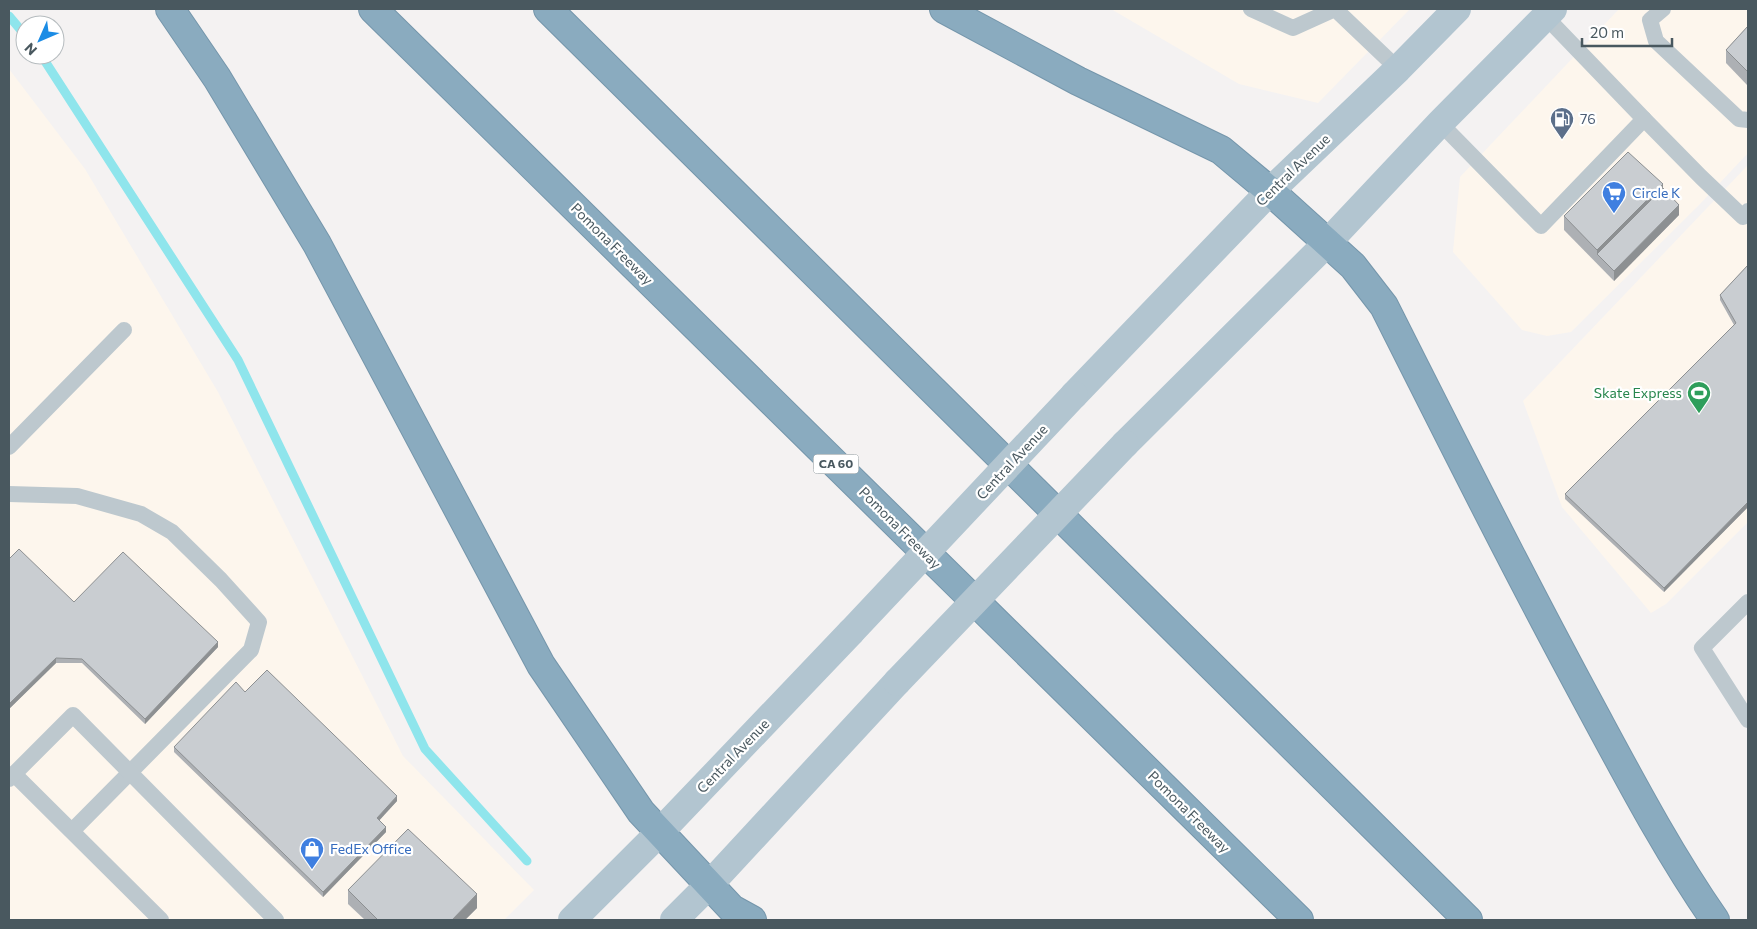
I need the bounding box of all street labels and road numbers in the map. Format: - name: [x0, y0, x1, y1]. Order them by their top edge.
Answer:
- street label: Central Avenue: [1252, 130, 1333, 209]
- street label: Pomona Freeway: [568, 199, 657, 288]
- street label: Central Avenue: [973, 421, 1051, 503]
- road number: CA 60: [814, 454, 858, 474]
- street label: Pomona Freeway: [856, 483, 945, 572]
- street label: Central Avenue: [693, 715, 772, 796]
- street label: Pomona Freeway: [1145, 767, 1234, 856]

